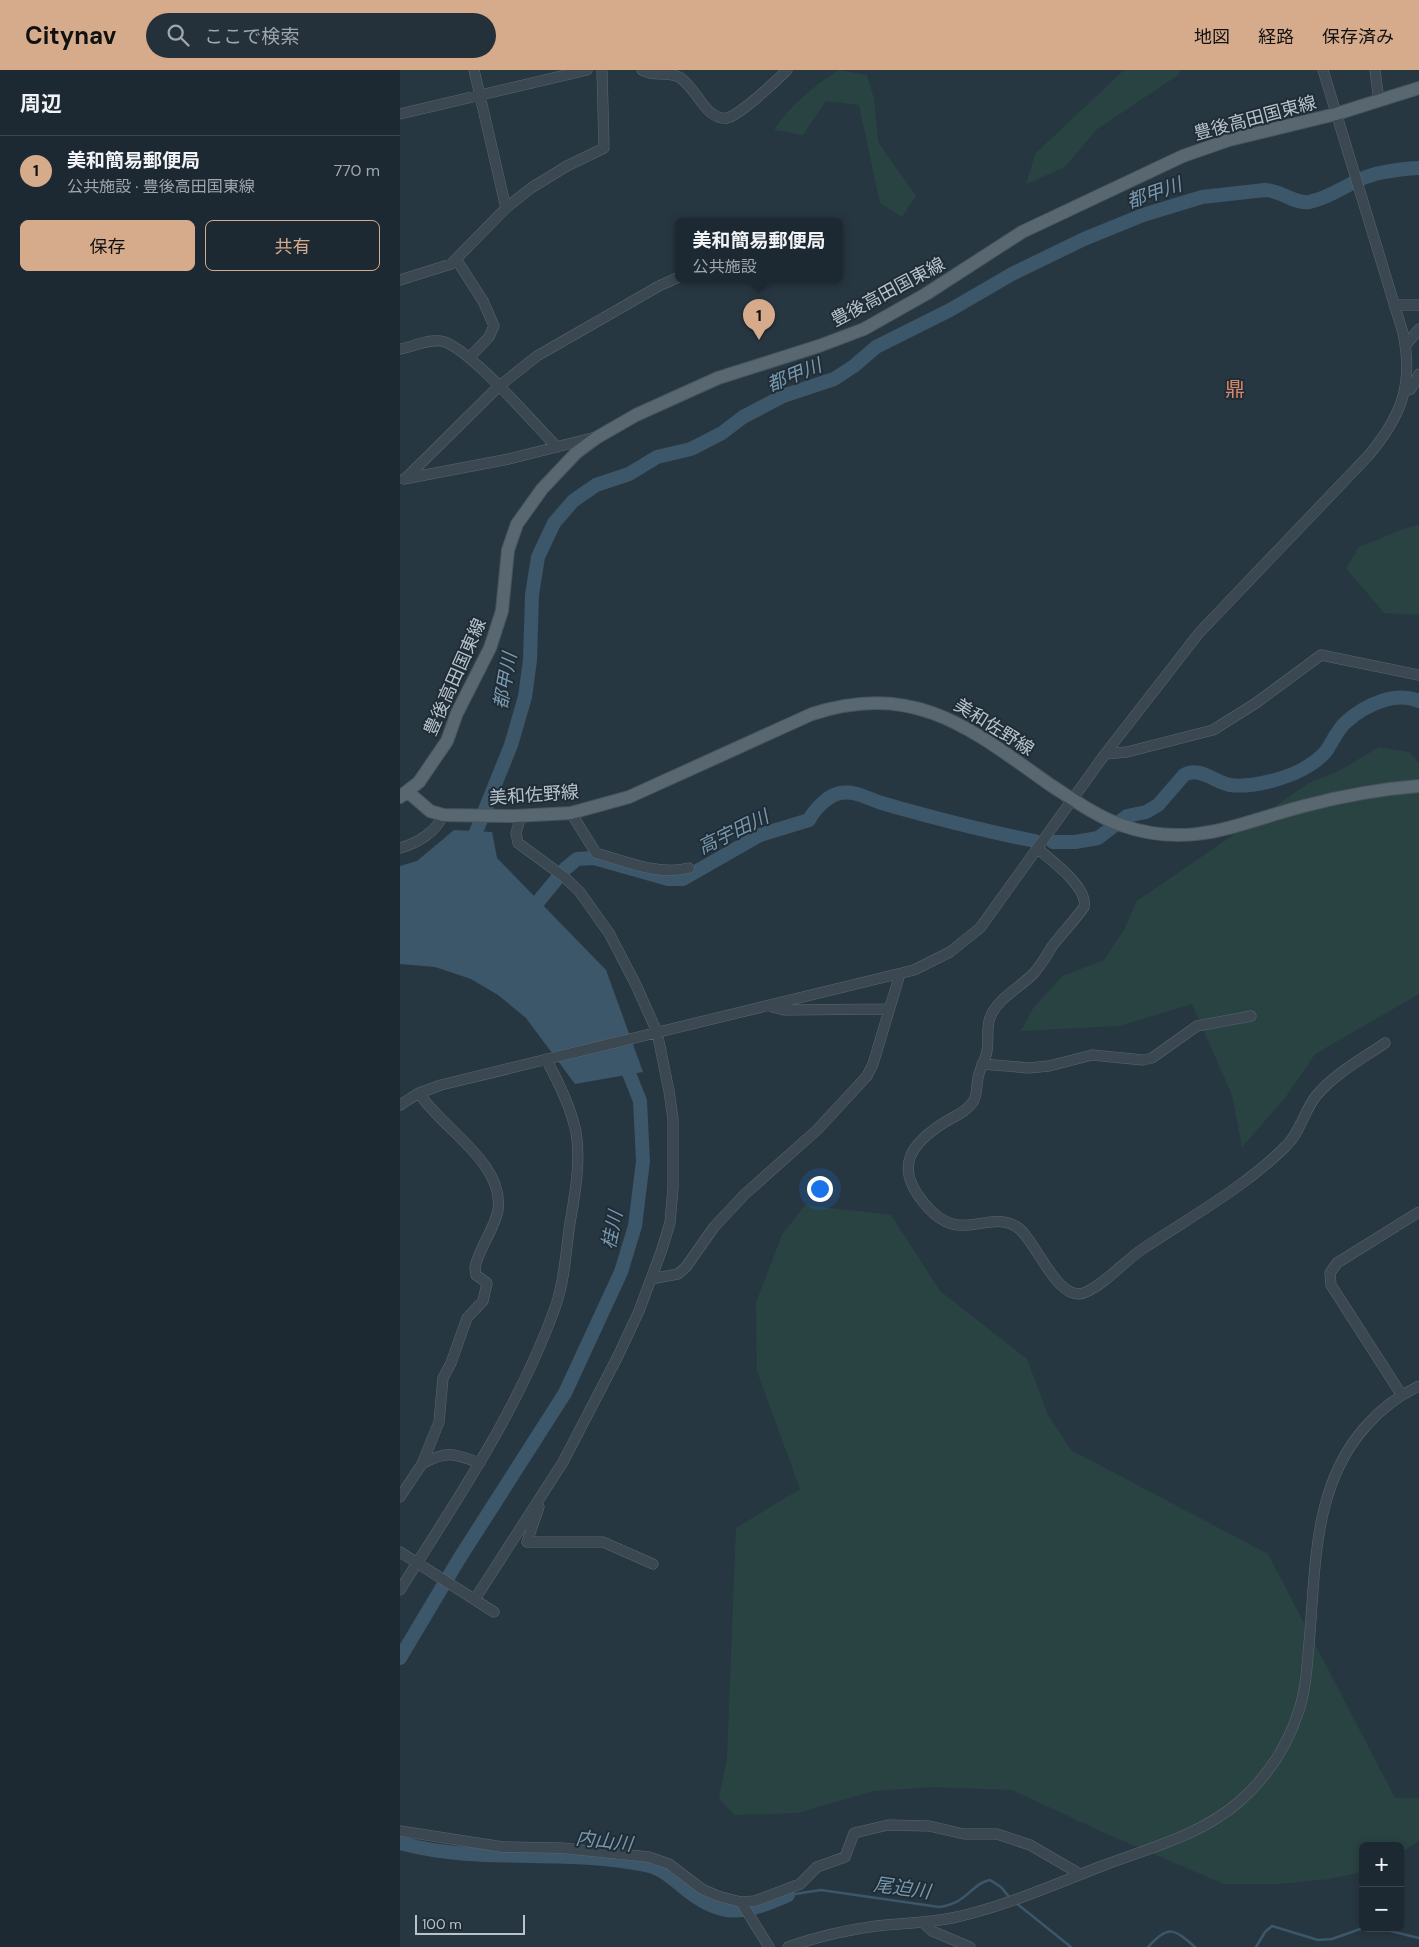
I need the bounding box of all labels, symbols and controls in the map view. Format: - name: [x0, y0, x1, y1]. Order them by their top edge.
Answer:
- search box: [146, 13, 496, 58]
- text: Citynav: [25, 20, 116, 51]
- icon: search: [164, 21, 192, 49]
- text: ここで検索: [204, 24, 299, 49]
- text: 地図: [1194, 25, 1230, 49]
- text: 経路: [1258, 25, 1294, 49]
- text: 保存済み: [1322, 25, 1394, 49]
- text: 周辺: [20, 90, 62, 118]
- street label: 豊後高田国東線: [1191, 90, 1319, 146]
- text: 美和簡易郵便局: [67, 148, 200, 173]
- text: 1: [33, 160, 39, 181]
- text: 770 m: [334, 160, 380, 181]
- water label: 都甲川: [1123, 171, 1187, 214]
- text: 公共施設 · 豊後高田国東線: [67, 176, 255, 197]
- popup: [675, 218, 843, 283]
- button: 保存: [20, 220, 195, 271]
- button: 共有: [205, 220, 380, 271]
- text: 美和簡易郵便局: [692, 228, 826, 253]
- street label: 豊後高田国東線: [827, 252, 949, 332]
- text: 公共施設: [692, 256, 757, 277]
- pin: 1: [743, 299, 775, 340]
- water label: 都甲川: [763, 352, 827, 397]
- district label: 鼎: [1225, 376, 1245, 402]
- street label: 豊後高田国東線: [418, 615, 492, 739]
- water label: 都甲川: [488, 649, 523, 711]
- street label: 美和佐野線: [949, 693, 1039, 761]
- street label: 美和佐野線: [488, 780, 580, 810]
- water label: 高宇田川: [693, 803, 774, 860]
- your location: [807, 1176, 833, 1202]
- water label: 桂川: [596, 1207, 629, 1251]
- water label: 内山川: [574, 1825, 636, 1857]
- map controls: [1359, 1842, 1404, 1932]
- button: +: [1359, 1842, 1404, 1887]
- water label: 尾迫川: [872, 1872, 934, 1905]
- button: −: [1359, 1887, 1404, 1932]
- scale bar: [415, 1912, 525, 1935]
- text: 100 m: [422, 1915, 462, 1933]

